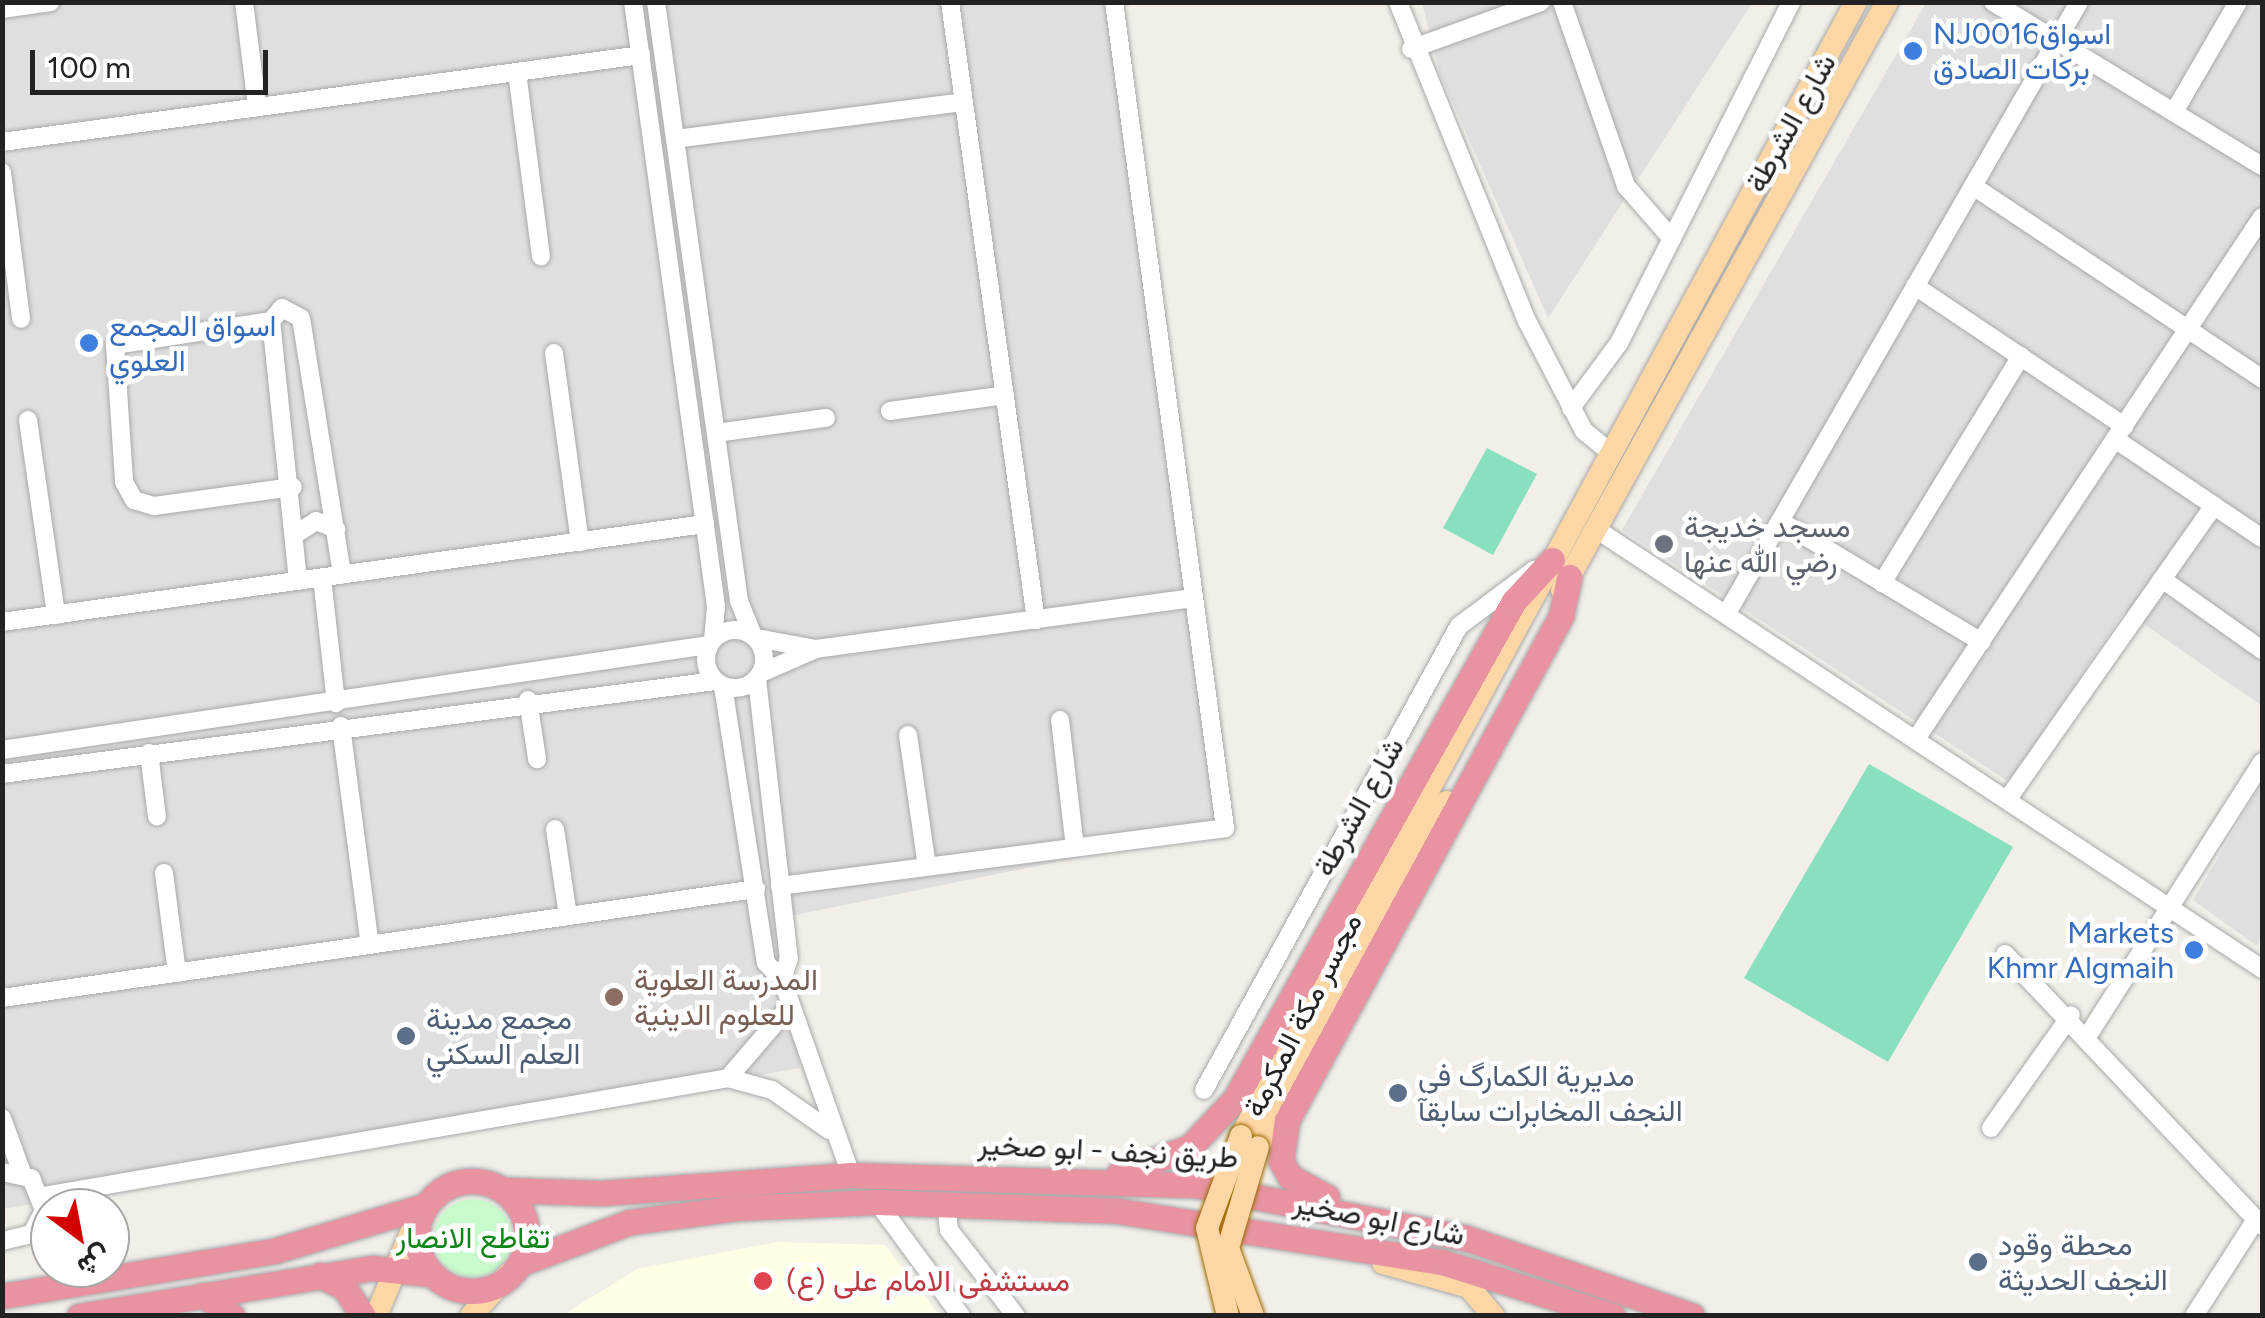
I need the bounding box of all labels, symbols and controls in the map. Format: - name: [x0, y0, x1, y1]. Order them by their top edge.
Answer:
- place label: NJ0016اسواق برکات الصادق: [1933, 16, 2111, 86]
- scale bar: [35, 30, 272, 92]
- marker: NJ0016اسواق برکات الصادق: [1902, 40, 1924, 62]
- street label: شارع الشرطة: [1738, 47, 1844, 199]
- text: 100 m: [47, 49, 131, 86]
- place label: اسواق المجمع العلوي: [109, 308, 277, 378]
- marker: اسواق المجمع العلوي: [78, 332, 100, 354]
- place label: مسجد خديجة رضي الله عنها: [1684, 509, 1851, 580]
- marker: مسجد خديجة رضي الله عنها: [1653, 533, 1675, 555]
- street label: شارع الشرطة: [1306, 731, 1412, 883]
- street label: مجسر مكة المكرمة: [1236, 907, 1370, 1123]
- place label: Markets Khmr Algmaih: [1987, 915, 2174, 986]
- marker: Markets Khmr Algmaih: [2183, 939, 2205, 961]
- place label: المدرسة العلوية للعلوم الدينية: [634, 962, 818, 1032]
- marker: المدرسة العلوية للعلوم الدينية: [603, 986, 625, 1008]
- place label: مجمع مدينة العلم السكني: [426, 1001, 581, 1072]
- marker: مجمع مدينة العلم السكني: [395, 1025, 417, 1047]
- place label: مديرية الكمارگ في النجف المخابرات سابقآ: [1418, 1058, 1683, 1128]
- marker: مديرية الكمارگ في النجف المخابرات سابقآ: [1387, 1082, 1409, 1104]
- street label: طريق نجف - ابو صخير: [977, 1126, 1239, 1176]
- street label: شارع ابو صخير: [1290, 1185, 1468, 1253]
- north arrow: [30, 1188, 130, 1288]
- park label: تقاطع الانصار: [396, 1220, 550, 1256]
- place label: محطة وقود النجف الحديثة: [1998, 1227, 2168, 1298]
- text: ش: [72, 1238, 118, 1285]
- marker: محطة وقود النجف الحديثة: [1967, 1251, 1989, 1273]
- place label: مستشفی الامام علی (ع): [786, 1263, 1070, 1299]
- marker: مستشفی الامام علی (ع): [750, 1268, 776, 1294]

